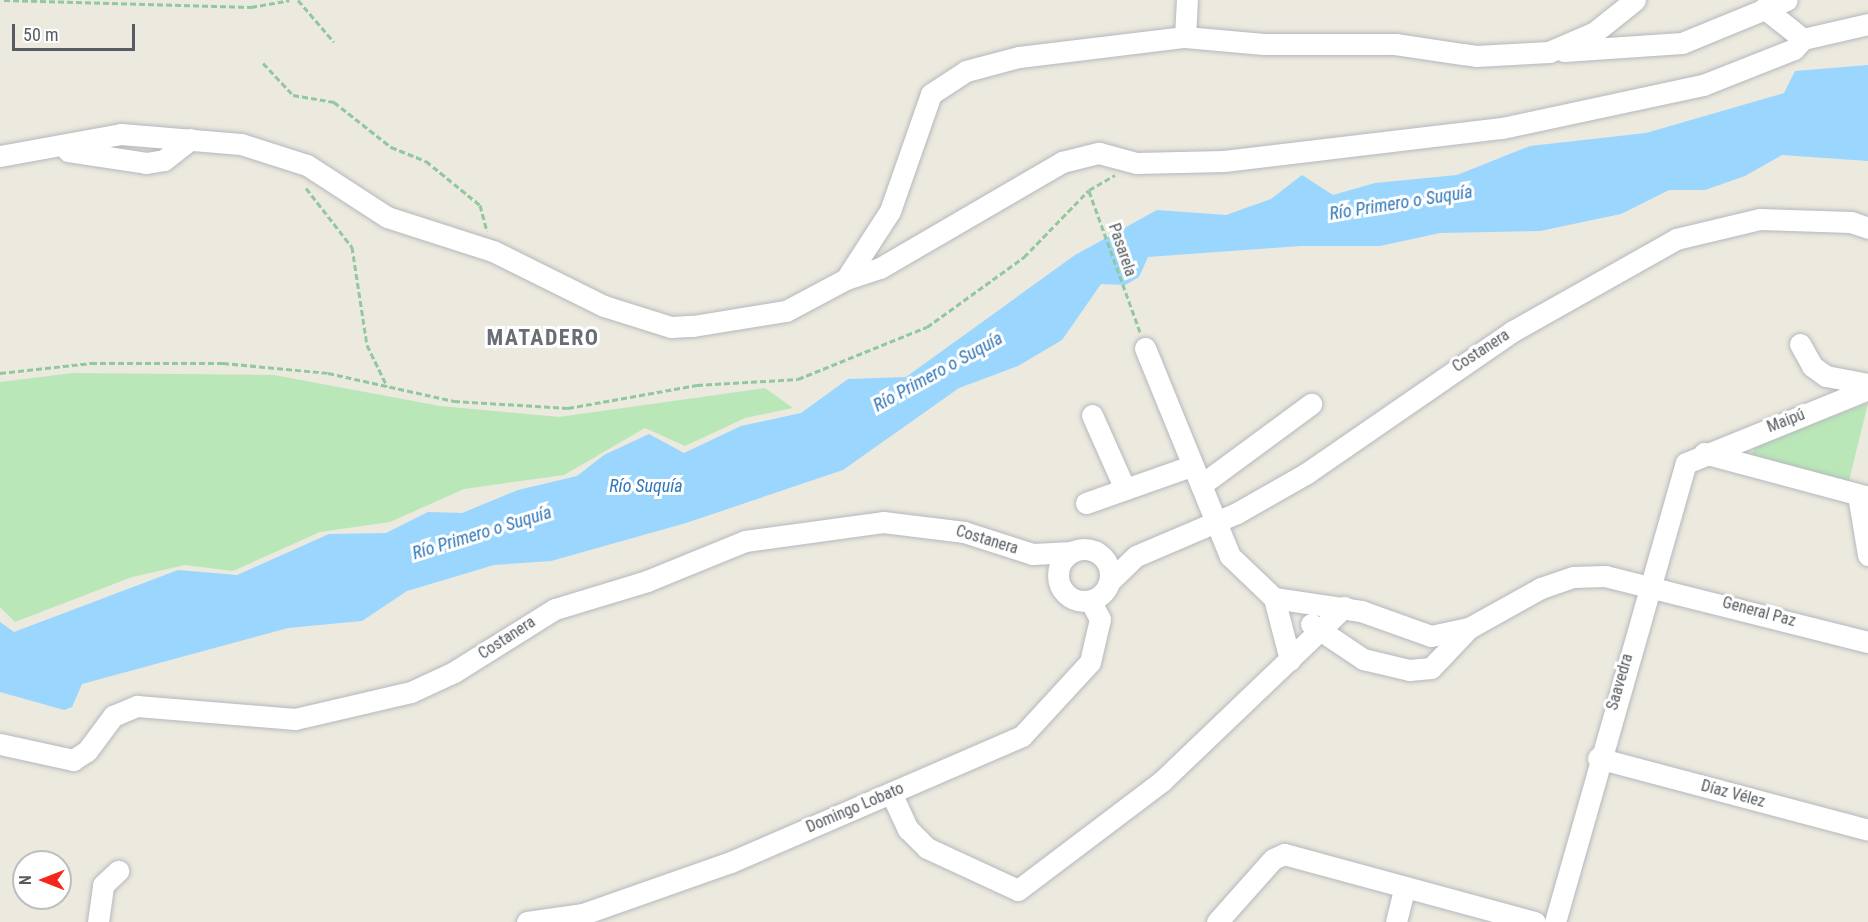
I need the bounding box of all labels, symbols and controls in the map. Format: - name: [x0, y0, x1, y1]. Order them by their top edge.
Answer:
- scale bar: [15, 12, 138, 50]
- text: 50 m: [23, 24, 58, 45]
- water label: Río Primero o Suquía: [1328, 181, 1474, 225]
- street label: Pasarela: [1104, 221, 1140, 279]
- district label: MATADERO: [486, 325, 600, 351]
- street label: Costanera: [1449, 325, 1513, 377]
- water label: Río Primero o Suquía: [870, 328, 1006, 416]
- street label: Maipú: [1764, 405, 1808, 437]
- water label: Río Suquía: [609, 475, 683, 497]
- water label: Río Primero o Suquía: [410, 502, 554, 564]
- street label: Costanera: [953, 521, 1021, 559]
- street label: General Paz: [1720, 593, 1798, 631]
- street label: Costanera: [475, 612, 539, 664]
- street label: Saavedra: [1603, 652, 1637, 712]
- street label: Díaz Vélez: [1699, 776, 1767, 812]
- street label: Domingo Lobato: [803, 779, 907, 837]
- north arrow: [12, 850, 72, 910]
- text: N: [16, 875, 35, 885]

